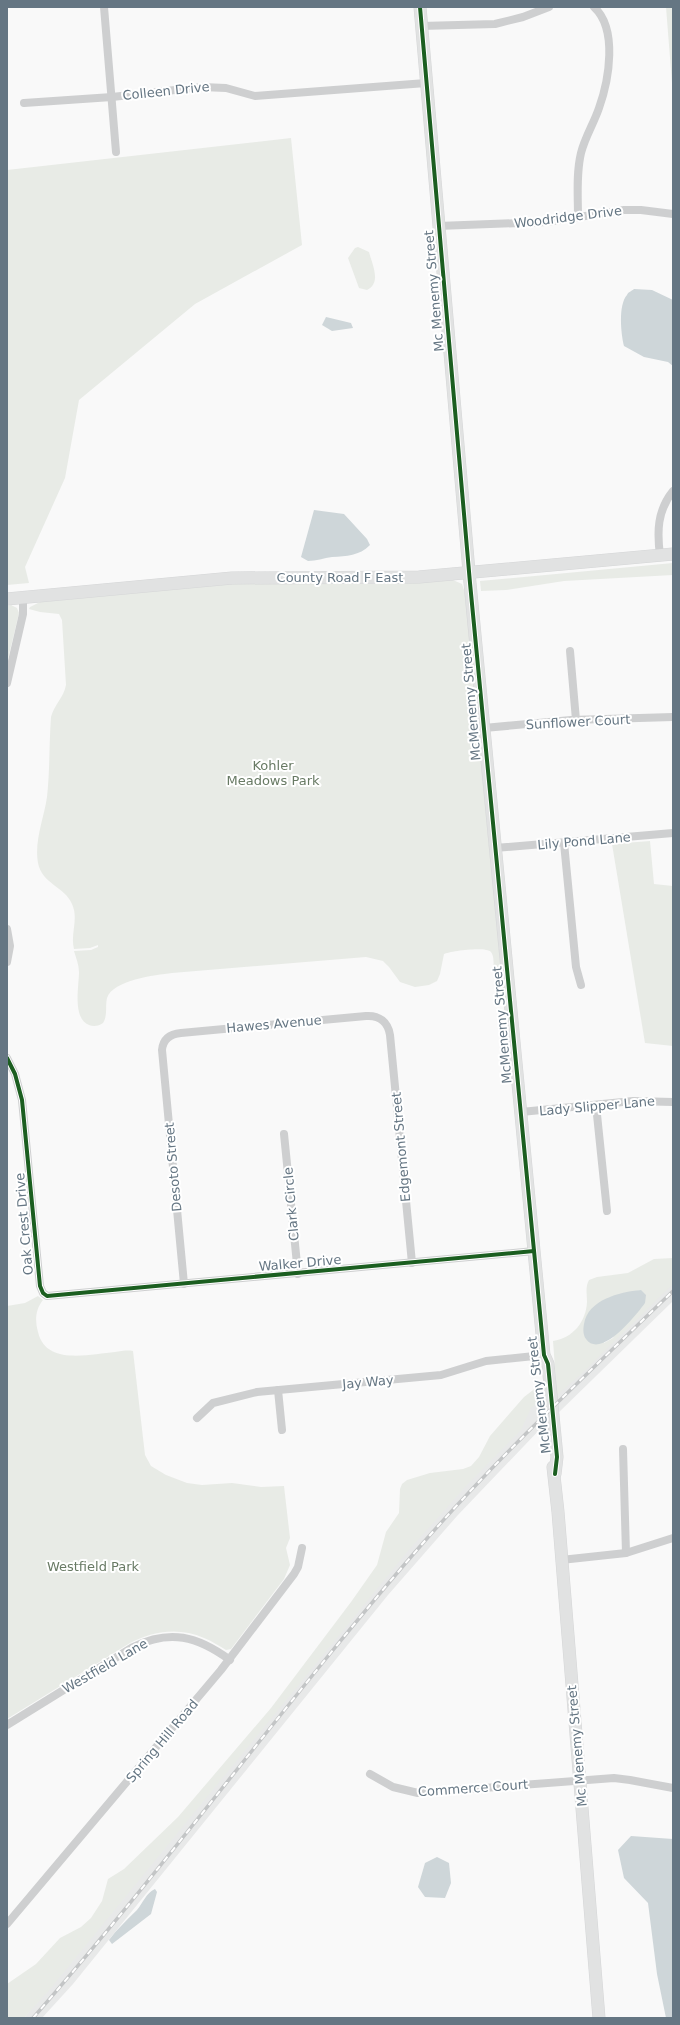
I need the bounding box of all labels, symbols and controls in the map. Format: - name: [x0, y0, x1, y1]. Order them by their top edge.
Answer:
- street label: Colleen Drive: [122, 79, 210, 103]
- street label: Woodridge Drive: [513, 203, 623, 231]
- street label: Mc Menemy Street: [421, 230, 447, 352]
- street label: County Road F East: [277, 570, 403, 585]
- street label: McMenemy Street: [458, 643, 484, 761]
- street label: Sunflower Court: [525, 712, 631, 732]
- park label: Kohler Meadows Park: [226, 758, 320, 788]
- street label: Lily Pond Lane: [537, 829, 631, 853]
- street label: McMenemy Street: [489, 966, 515, 1084]
- street label: Hawes Avenue: [226, 1012, 322, 1036]
- street label: Edgemont Street: [389, 1091, 413, 1203]
- street label: Lady Slipper Lane: [538, 1093, 656, 1119]
- street label: Desoto Street: [162, 1122, 184, 1212]
- street label: Clark Circle: [280, 1166, 302, 1242]
- street label: Oak Crest Drive: [12, 1172, 36, 1276]
- street label: Walker Drive: [258, 1252, 342, 1274]
- street label: McMenemy Street: [524, 1336, 554, 1454]
- street label: Jay Way: [341, 1372, 395, 1392]
- park label: Westfield Park: [47, 1559, 140, 1574]
- street label: Westfield Lane: [60, 1636, 150, 1696]
- street label: Mc Menemy Street: [564, 1685, 590, 1807]
- street label: Spring Hill Road: [123, 1697, 201, 1785]
- street label: Commerce Court: [417, 1777, 529, 1799]

